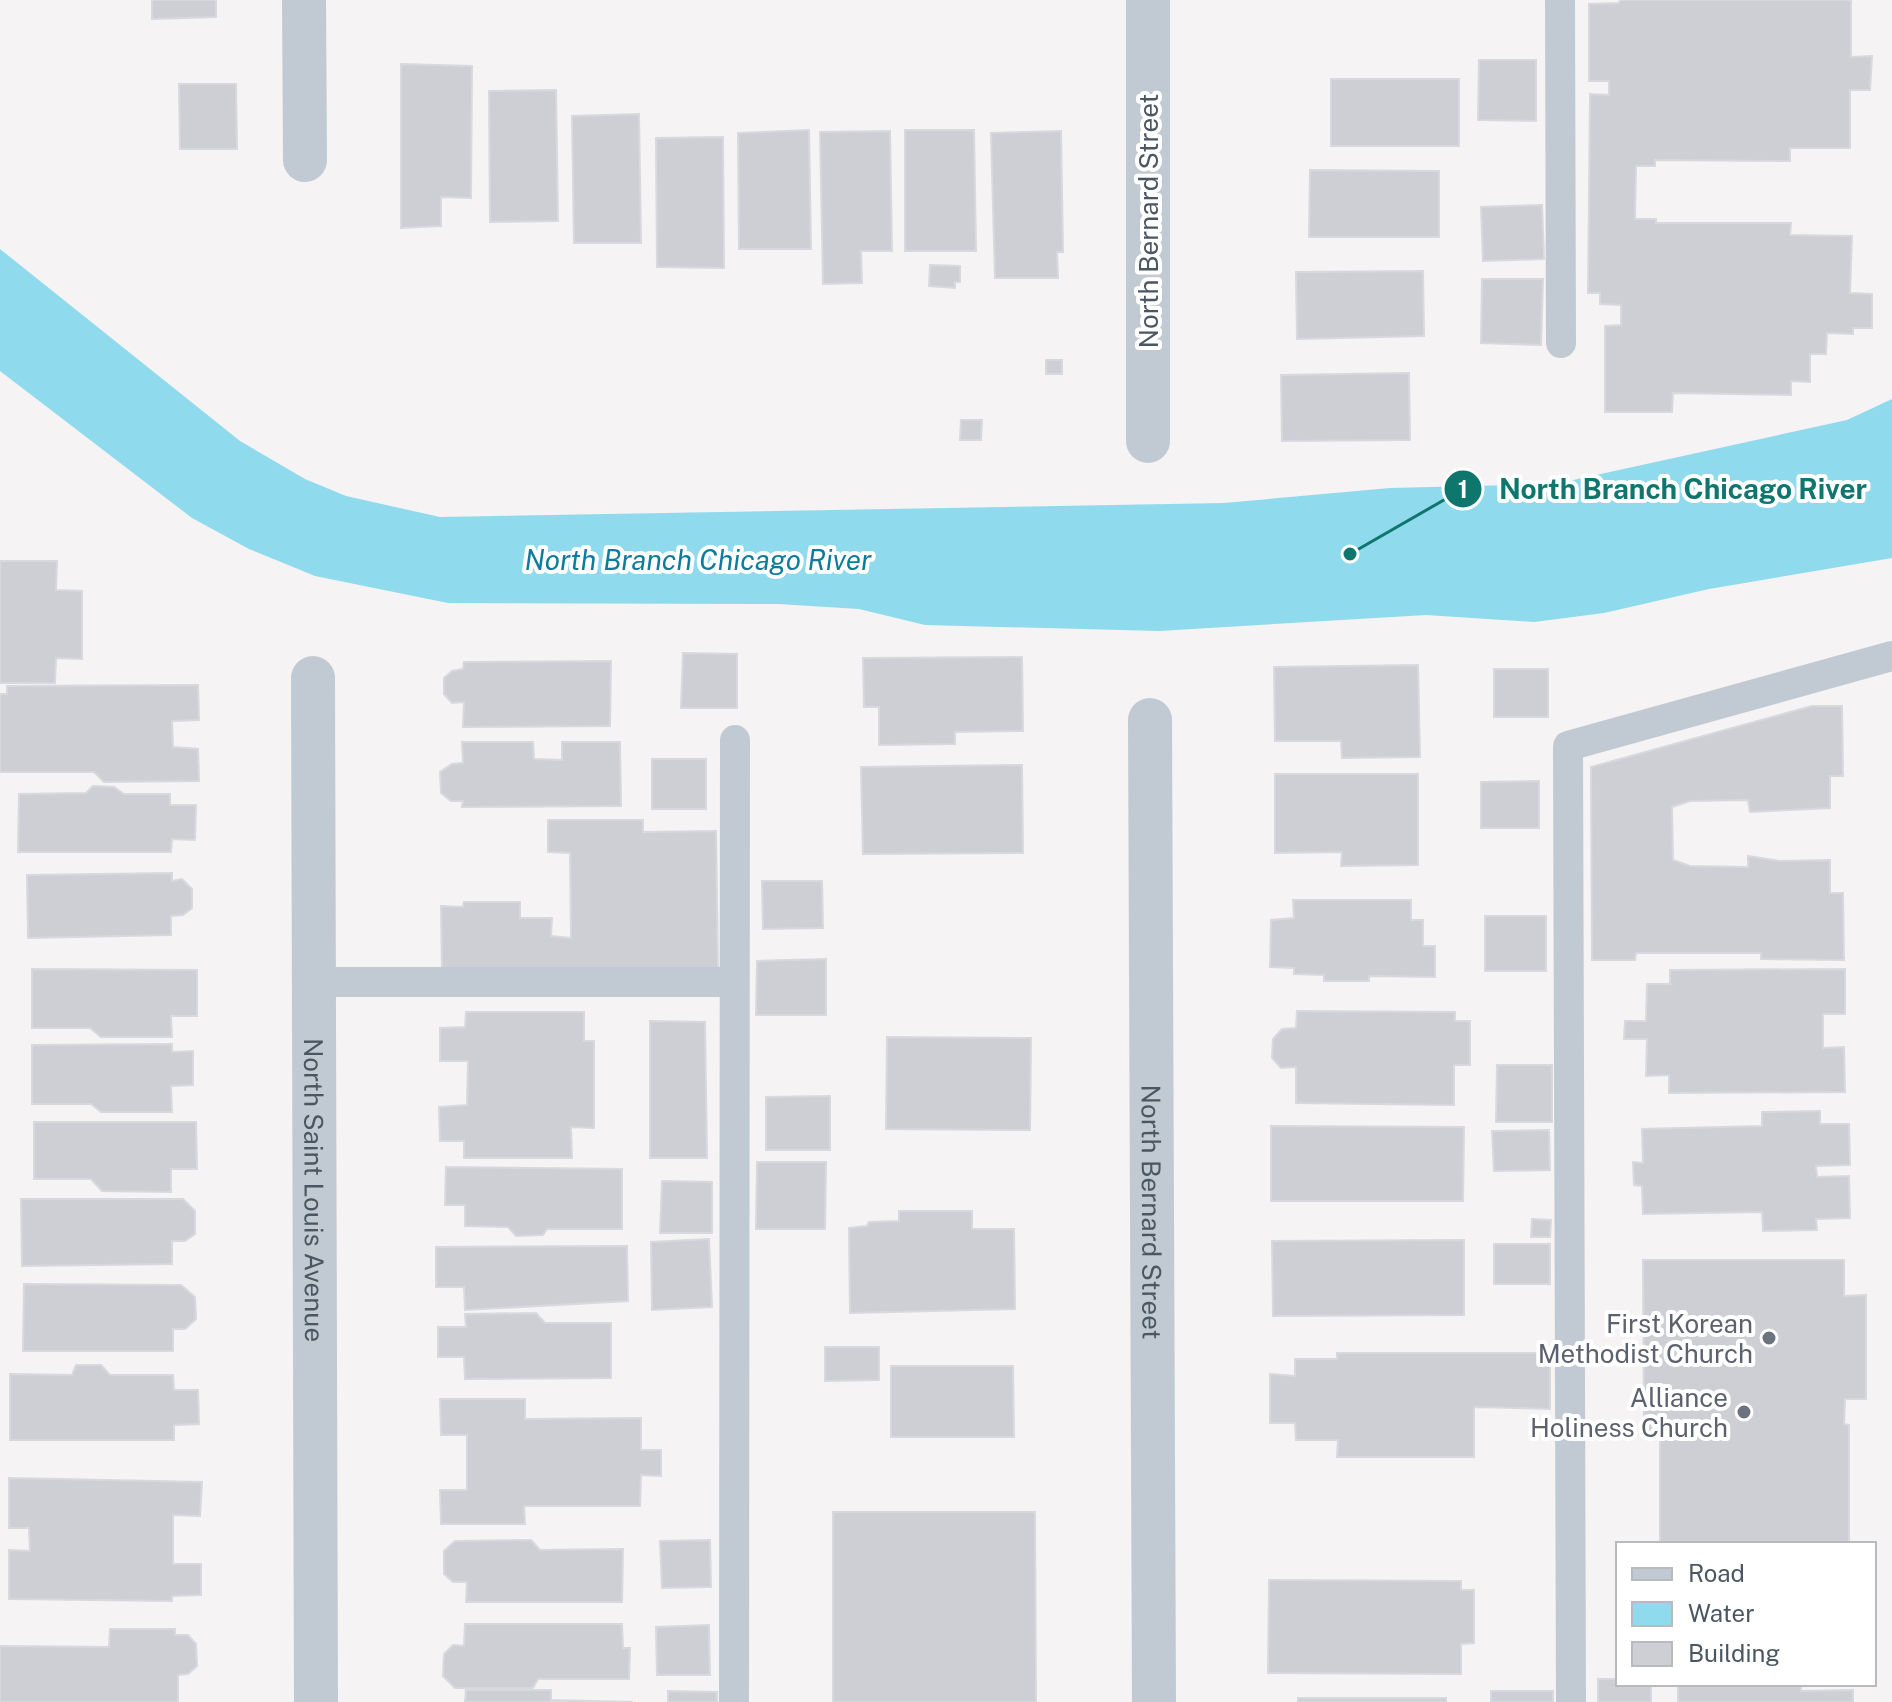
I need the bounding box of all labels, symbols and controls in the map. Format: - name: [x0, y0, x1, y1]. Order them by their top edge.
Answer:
- street label: North Bernard Street: [1133, 94, 1164, 348]
- callout: North Branch Chicago River: [1443, 463, 1883, 515]
- text: North Branch Chicago River: [1499, 472, 1867, 505]
- text: 1: [1458, 475, 1468, 503]
- water label: North Branch Chicago River: [524, 543, 872, 576]
- street label: North Saint Louis Avenue: [299, 1038, 330, 1342]
- street label: North Bernard Street: [1136, 1084, 1168, 1340]
- place label: First Korean Methodist Church: [1538, 1308, 1753, 1369]
- marker: First Korean Methodist Church: [1760, 1329, 1778, 1347]
- place label: Alliance Holiness Church: [1530, 1382, 1728, 1443]
- marker: Alliance Holiness Church: [1735, 1403, 1753, 1421]
- legend: [1616, 1542, 1876, 1686]
- text: Road: [1688, 1559, 1745, 1587]
- text: Water: [1688, 1599, 1755, 1627]
- text: Building: [1688, 1639, 1780, 1667]

